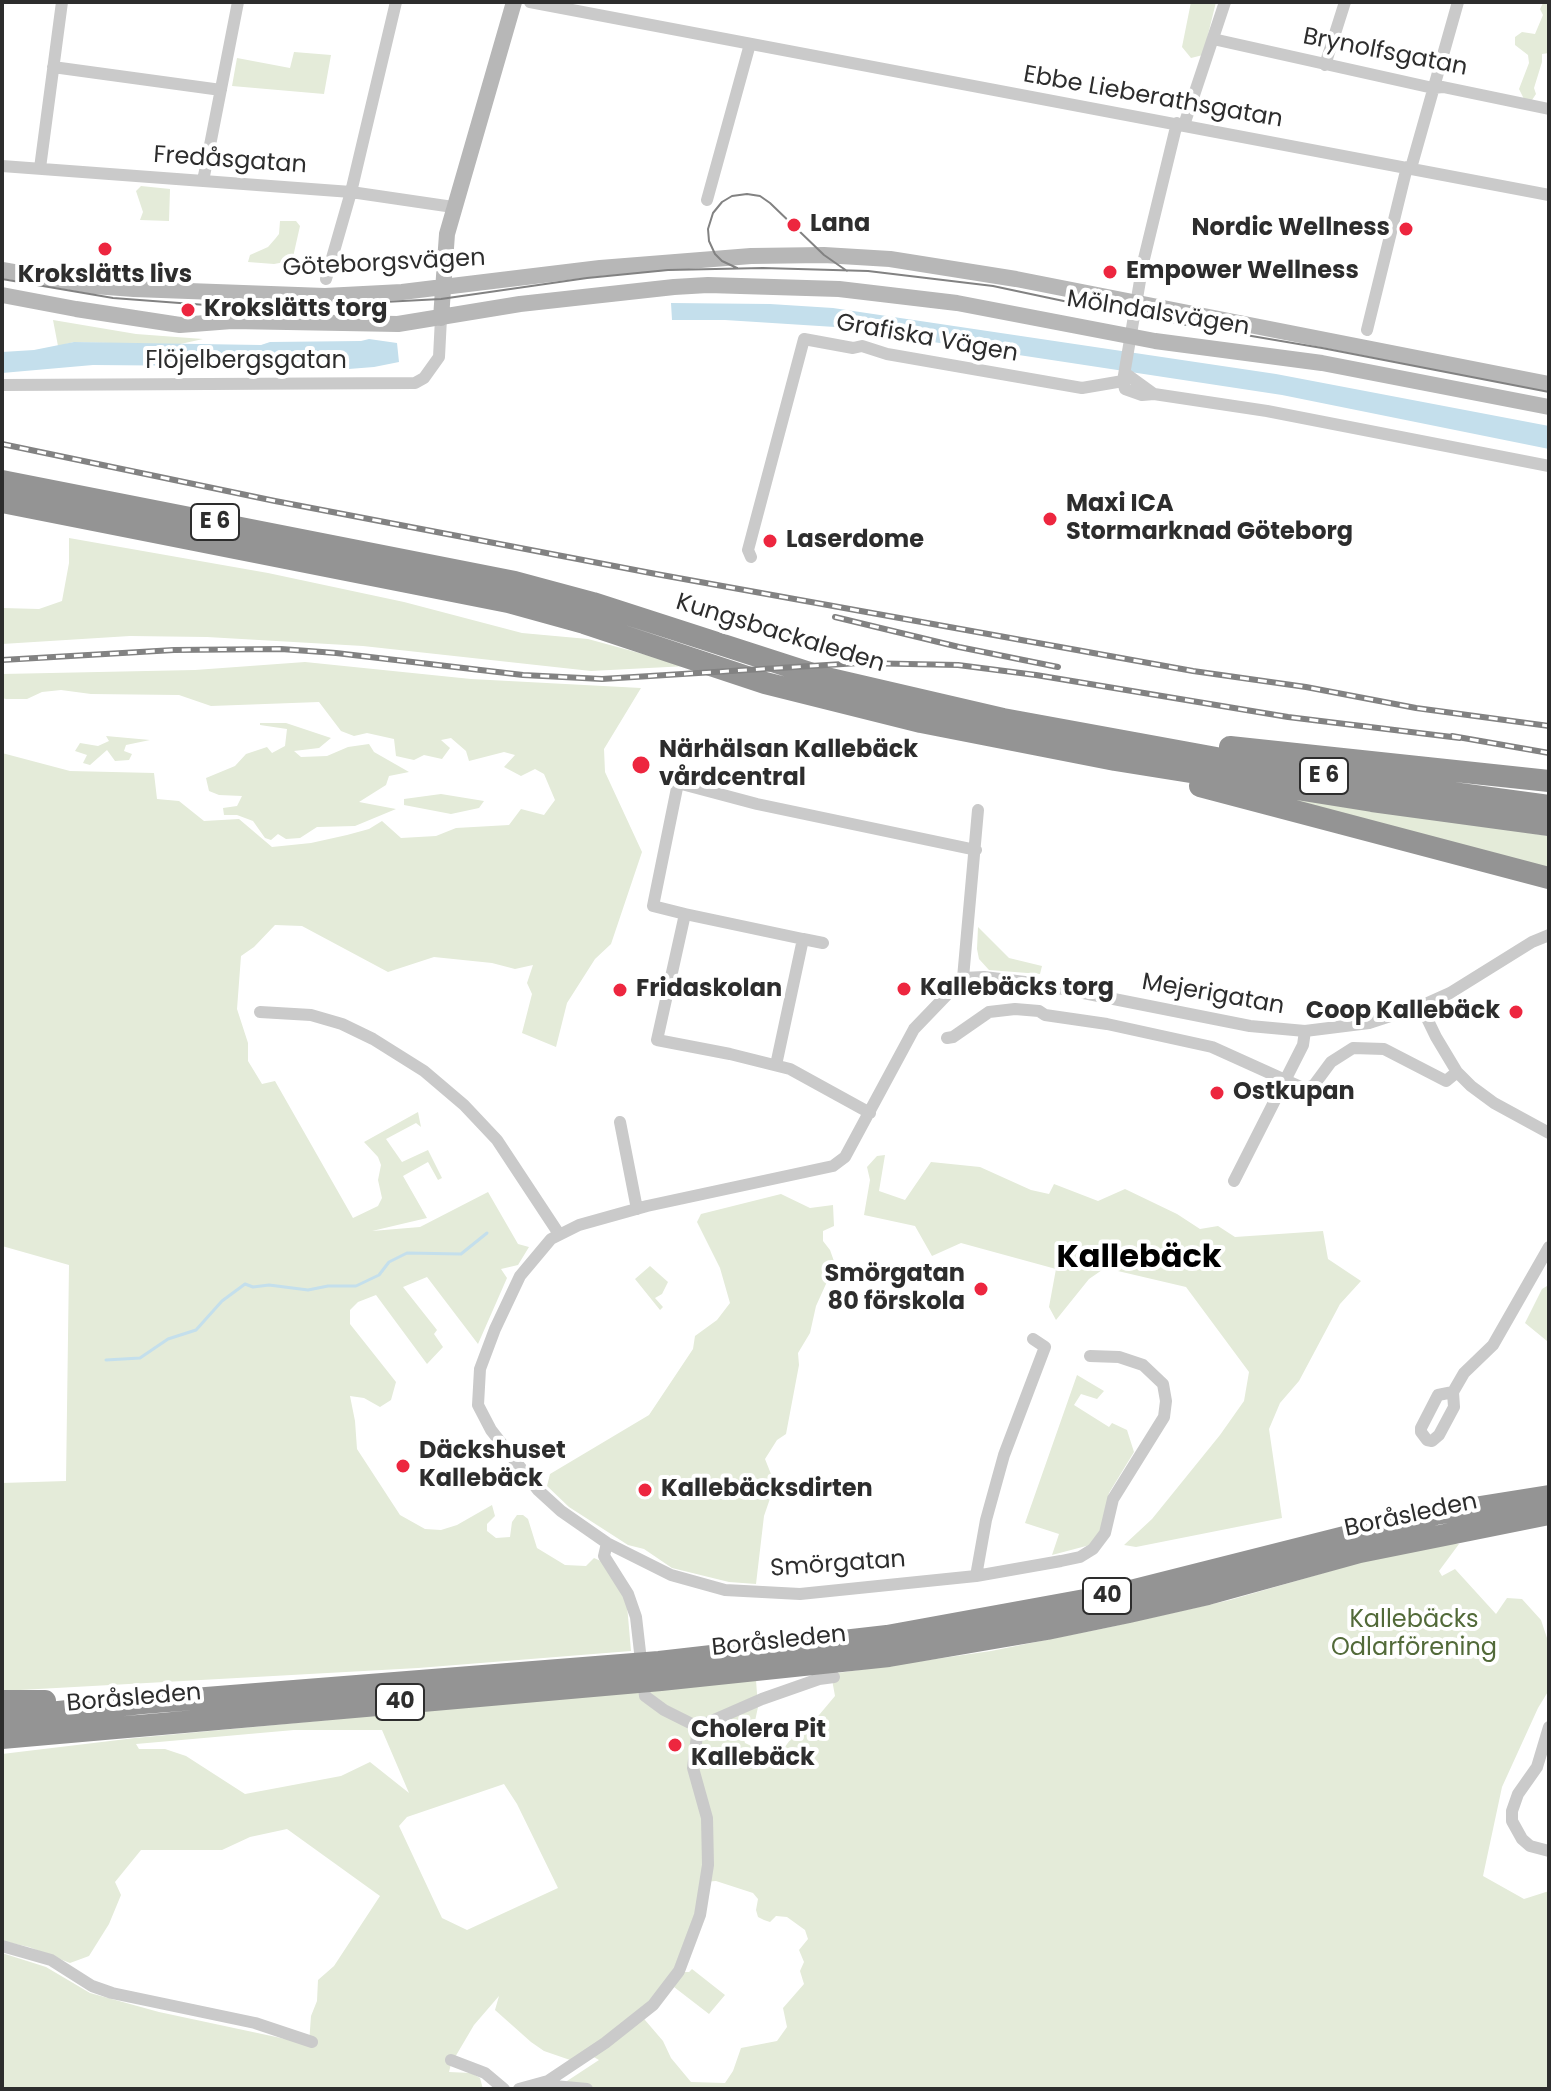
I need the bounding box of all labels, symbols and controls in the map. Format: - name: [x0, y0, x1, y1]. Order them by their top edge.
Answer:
- street label: Brynolfsgatan: [1300, 23, 1470, 83]
- street label: Ebbe Lieberathsgatan: [1021, 61, 1285, 135]
- street label: Fredåsgatan: [152, 141, 308, 181]
- place label: Lana: [810, 211, 870, 239]
- place label: Nordic Wellness: [1191, 215, 1390, 243]
- marker: Lana: [785, 216, 803, 234]
- marker: Nordic Wellness: [1397, 220, 1415, 238]
- marker: Krokslätts livs: [96, 240, 114, 258]
- street label: Göteborgsvägen: [282, 244, 486, 284]
- place label: Empower Wellness: [1126, 258, 1359, 286]
- place label: Krokslätts livs: [18, 262, 192, 290]
- marker: Empower Wellness: [1101, 263, 1119, 281]
- street label: Mölndalsvägen: [1065, 285, 1251, 343]
- place label: Krokslätts torg: [204, 296, 387, 324]
- marker: Krokslätts torg: [179, 301, 197, 319]
- street label: Grafiska Vägen: [834, 309, 1020, 369]
- street label: Flöjelbergsgatan: [145, 348, 347, 376]
- place label: Maxi ICA Stormarknad Göteborg: [1066, 491, 1353, 547]
- road number: E 6: [191, 504, 239, 540]
- marker: Maxi ICA Stormarknad Göteborg: [1041, 510, 1059, 528]
- place label: Laserdome: [786, 527, 924, 555]
- marker: Laserdome: [761, 532, 779, 550]
- street label: Kungsbackaleden: [672, 589, 888, 679]
- place label: Närhälsan Kallebäck vårdcentral: [659, 737, 918, 793]
- marker: Närhälsan Kallebäck vårdcentral: [630, 754, 652, 776]
- road number: E 6: [1300, 758, 1348, 794]
- street label: Mejerigatan: [1140, 968, 1286, 1022]
- place label: Kallebäcks torg: [920, 975, 1114, 1003]
- place label: Fridaskolan: [636, 976, 782, 1004]
- marker: Kallebäcks torg: [895, 980, 913, 998]
- marker: Fridaskolan: [611, 981, 629, 999]
- place label: Coop Kallebäck: [1306, 998, 1500, 1026]
- marker: Coop Kallebäck: [1507, 1003, 1525, 1021]
- place label: Ostkupan: [1233, 1079, 1355, 1107]
- marker: Ostkupan: [1208, 1084, 1226, 1102]
- district label: Kallebäck: [1056, 1240, 1222, 1278]
- place label: Smörgatan 80 förskola: [824, 1261, 965, 1317]
- marker: Smörgatan 80 förskola: [972, 1280, 990, 1298]
- place label: Däckshuset Kallebäck: [419, 1438, 566, 1494]
- marker: Däckshuset Kallebäck: [394, 1457, 412, 1475]
- place label: Kallebäcksdirten: [661, 1476, 873, 1504]
- marker: Kallebäcksdirten: [636, 1481, 654, 1499]
- street label: Boråsleden: [1342, 1488, 1480, 1544]
- street label: Smörgatan: [769, 1546, 907, 1584]
- road number: 40: [1083, 1578, 1131, 1614]
- park label: Kallebäcks Odlarförening: [1331, 1607, 1497, 1663]
- street label: Boråsleden: [710, 1621, 848, 1663]
- street label: Boråsleden: [65, 1679, 203, 1719]
- road number: 40: [376, 1684, 424, 1720]
- place label: Cholera Pit Kallebäck: [691, 1717, 826, 1773]
- marker: Cholera Pit Kallebäck: [666, 1736, 684, 1754]

